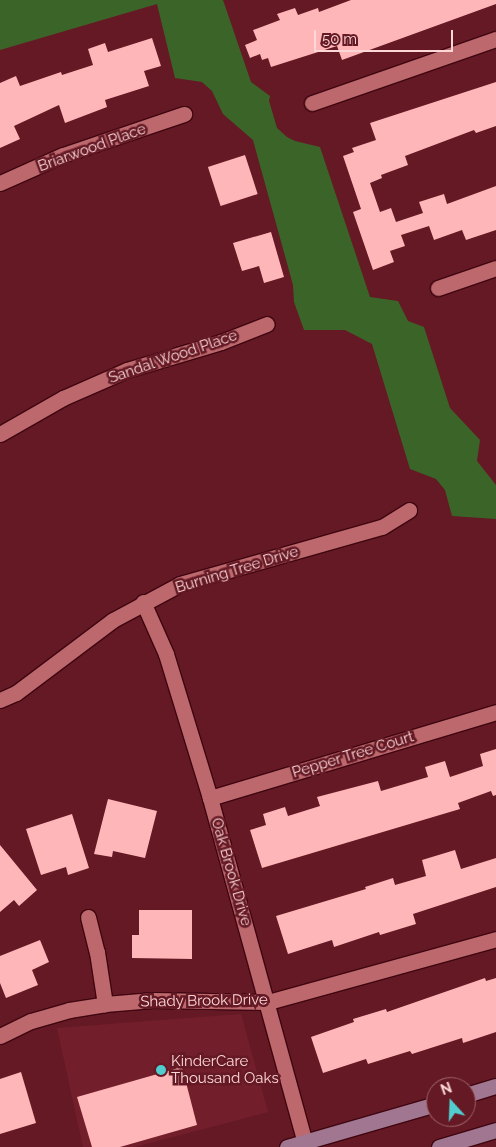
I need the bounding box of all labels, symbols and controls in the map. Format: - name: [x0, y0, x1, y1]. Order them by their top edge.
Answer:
- scale bar: [316, 20, 455, 52]
- text: 50 m: [322, 30, 357, 48]
- street label: Briarwood Place: [36, 120, 148, 176]
- street label: Sandal Wood Place: [106, 326, 240, 388]
- street label: Burning Tree Drive: [173, 543, 301, 597]
- street label: Pepper Tree Court: [290, 728, 416, 782]
- street label: Oak Brook Drive: [207, 816, 255, 928]
- street label: Shady Brook Drive: [140, 991, 268, 1011]
- place label: KinderCare Thousand Oaks: [171, 1052, 279, 1087]
- marker: KinderCare Thousand Oaks: [155, 1064, 167, 1076]
- north arrow: [426, 1077, 476, 1127]
- text: N: [438, 1079, 454, 1098]

